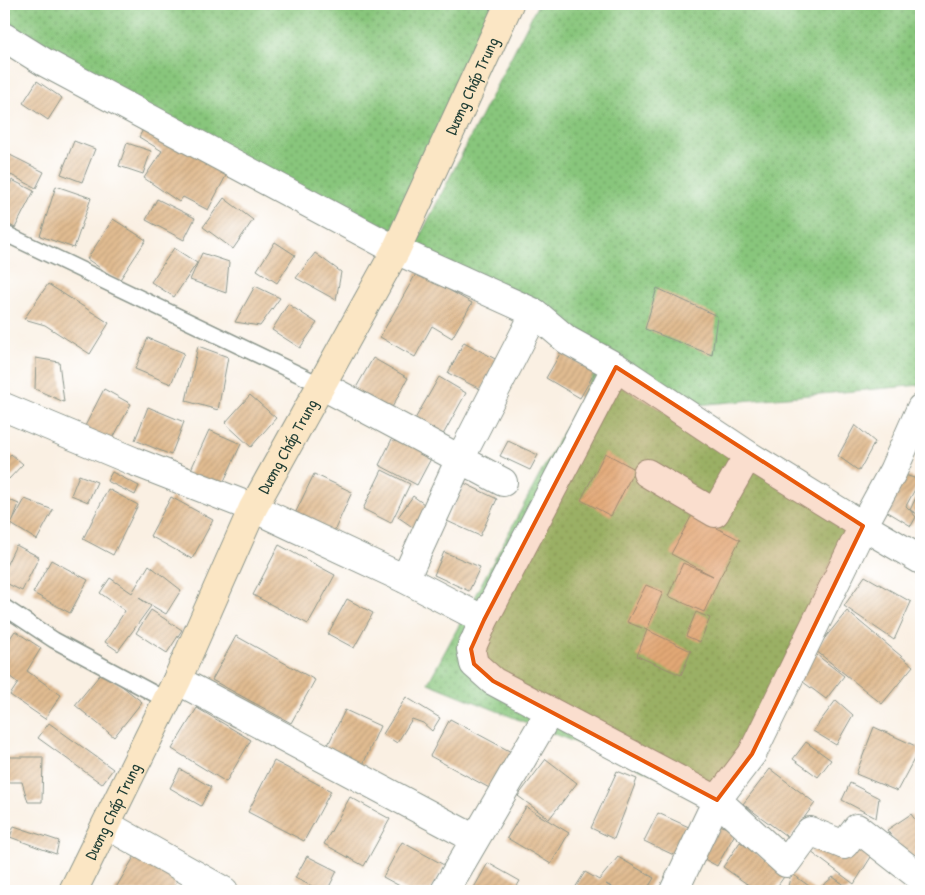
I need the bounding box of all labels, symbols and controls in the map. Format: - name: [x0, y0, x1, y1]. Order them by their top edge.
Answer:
- street label: Dương Chấp Trung: [439, 33, 503, 138]
- street label: Dương Chấp Trung: [252, 395, 322, 498]
- street label: Dương Chấp Trung: [79, 759, 145, 863]

